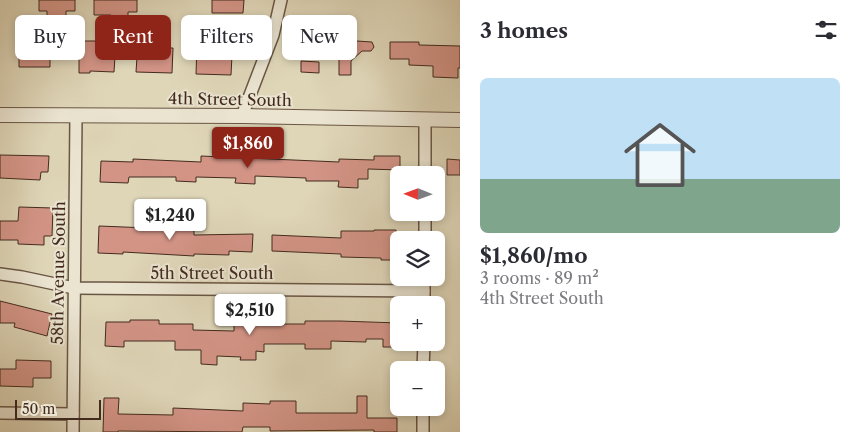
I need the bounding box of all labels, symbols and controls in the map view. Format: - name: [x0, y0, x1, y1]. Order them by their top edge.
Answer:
- chip: Buy: [15, 15, 85, 60]
- chip: Rent: [95, 15, 171, 60]
- chip: Filters: [181, 15, 272, 60]
- chip: New: [282, 15, 357, 60]
- icon: filters: [812, 16, 840, 44]
- text: 3 homes: [480, 18, 568, 43]
- street label: 4th Street South: [168, 88, 292, 110]
- icon: home: [615, 110, 705, 200]
- pin: $1,860: [207, 126, 289, 169]
- text: $1,860: [223, 133, 273, 153]
- north arrow: [390, 166, 445, 221]
- map controls: [390, 166, 445, 416]
- pin: $1,240: [129, 198, 211, 241]
- street label: 58th Avenue South: [47, 201, 69, 345]
- text: $1,240: [145, 205, 195, 225]
- button: layers: [390, 231, 445, 286]
- text: $1,860/mo: [480, 243, 588, 268]
- street label: 5th Street South: [150, 263, 274, 283]
- text: 3 rooms · 89 m²: [480, 268, 599, 288]
- text: 4th Street South: [480, 288, 604, 308]
- pin: $2,510: [209, 294, 291, 336]
- button: +: [390, 296, 445, 351]
- text: $2,510: [226, 300, 274, 320]
- button: −: [390, 361, 445, 416]
- scale bar: [15, 397, 101, 420]
- text: 50 m: [22, 400, 55, 418]

